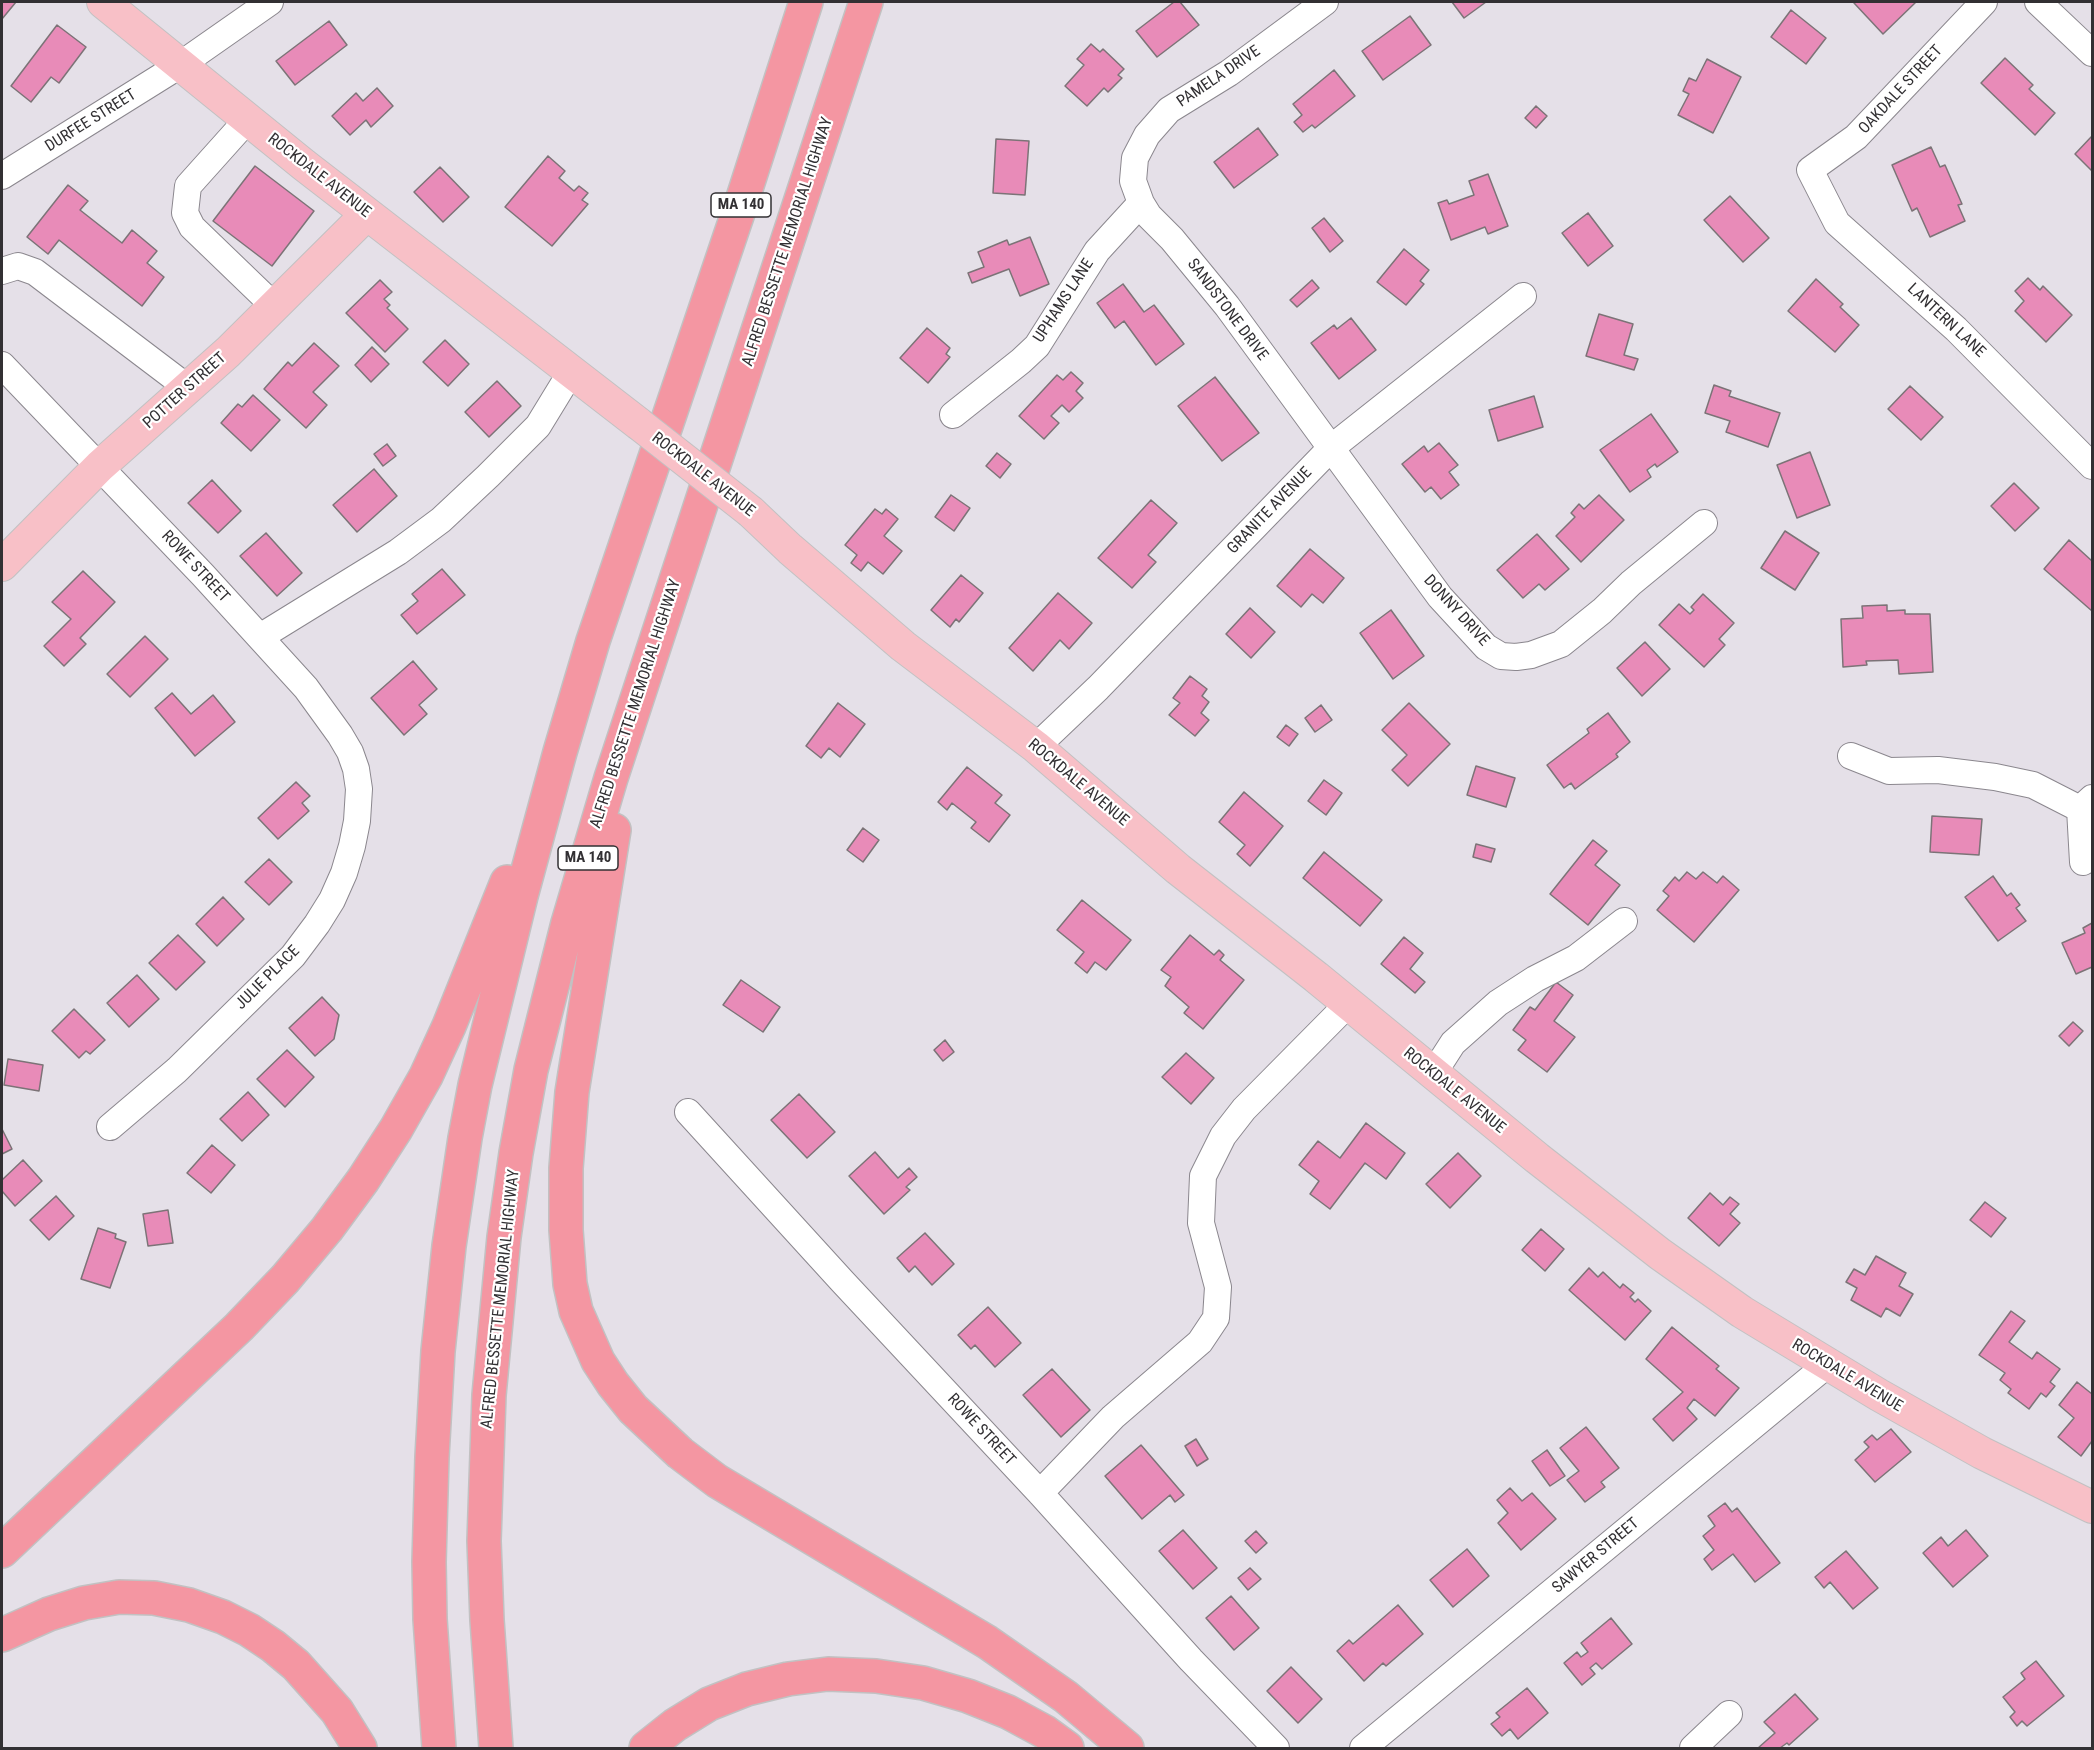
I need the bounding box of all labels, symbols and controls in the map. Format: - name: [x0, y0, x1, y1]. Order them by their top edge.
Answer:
- street label: PAMELA DRIVE: [1174, 42, 1264, 112]
- street label: OAKDALE STREET: [1855, 42, 1947, 138]
- street label: DURFEE STREET: [42, 85, 140, 157]
- street label: ALFRED BESSETTE MEMORIAL HIGHWAY: [739, 115, 837, 369]
- street label: ROCKDALE AVENUE: [264, 130, 374, 222]
- road number: MA 140: [711, 193, 771, 217]
- street label: UPHAMS LANE: [1030, 255, 1098, 347]
- street label: SANDSTONE DRIVE: [1182, 255, 1272, 365]
- street label: LANTERN LANE: [1903, 280, 1989, 362]
- street label: POTTER STREET: [140, 349, 230, 433]
- street label: ROCKDALE AVENUE: [648, 429, 758, 521]
- street label: GRANITE AVENUE: [1224, 464, 1316, 558]
- street label: ROWE STREET: [157, 527, 233, 607]
- street label: DONNY DRIVE: [1419, 572, 1493, 650]
- street label: ALFRED BESSETTE MEMORIAL HIGHWAY: [587, 577, 685, 831]
- street label: ROCKDALE AVENUE: [1024, 735, 1132, 831]
- road number: MA 140: [558, 846, 618, 870]
- street label: JULIE PLACE: [232, 942, 304, 1014]
- street label: ROCKDALE AVENUE: [1399, 1044, 1509, 1138]
- street label: ALFRED BESSETTE MEMORIAL HIGHWAY: [478, 1168, 524, 1430]
- street label: ROCKDALE AVENUE: [1788, 1335, 1906, 1417]
- street label: ROWE STREET: [943, 1390, 1019, 1470]
- street label: SAWYER STREET: [1549, 1514, 1643, 1598]

